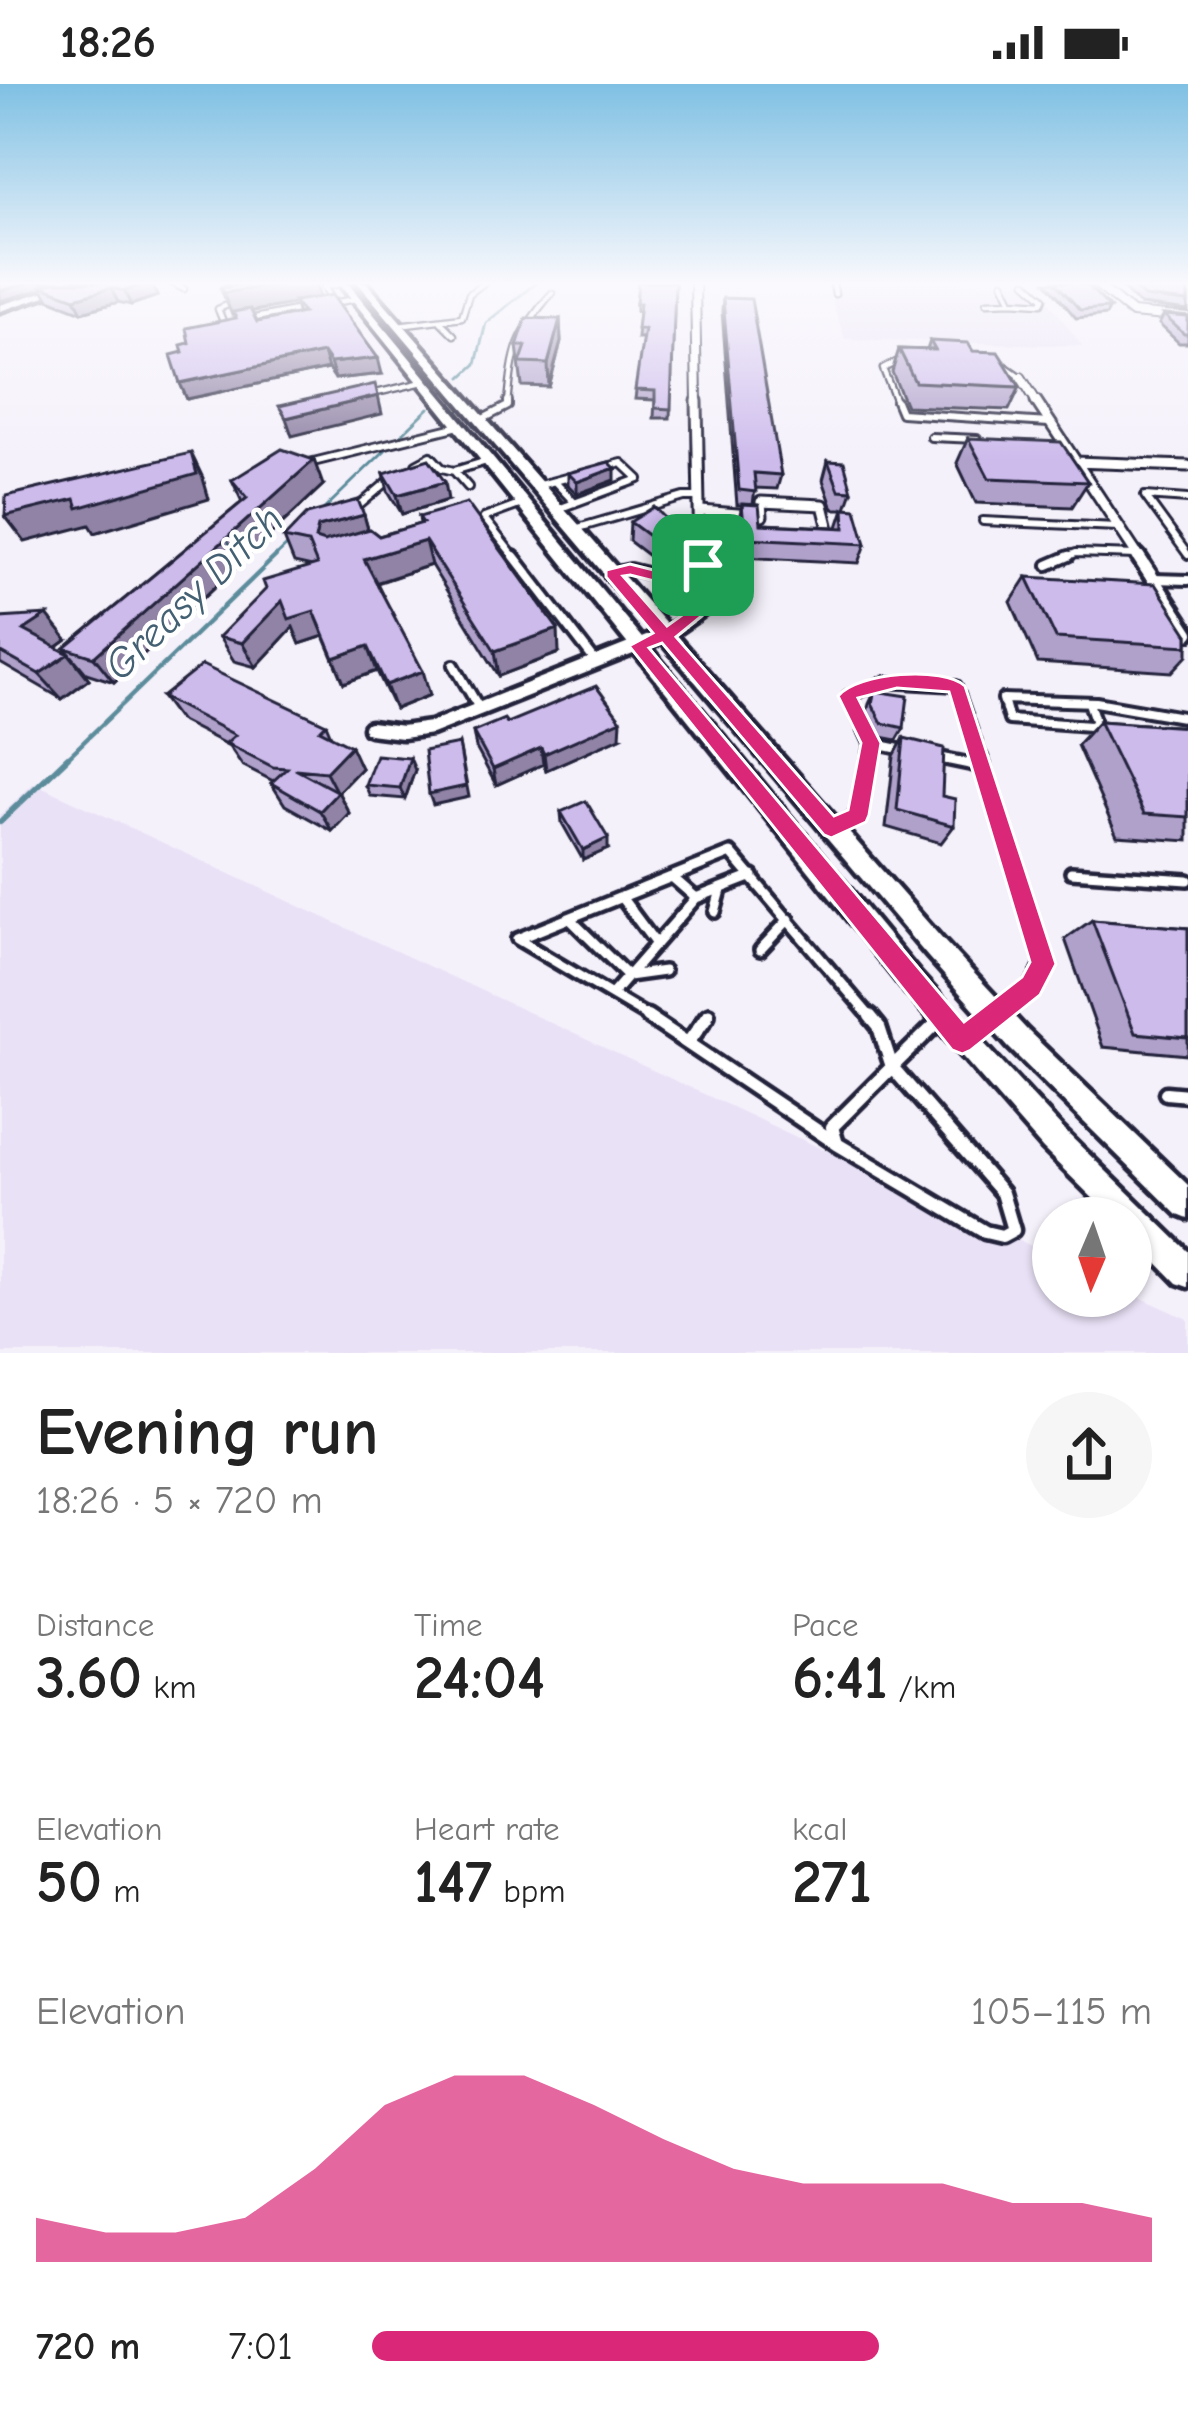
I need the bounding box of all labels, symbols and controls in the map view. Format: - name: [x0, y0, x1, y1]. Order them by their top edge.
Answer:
- text: 18:26: [60, 16, 156, 68]
- water label: Greasy Ditch: [94, 496, 294, 690]
- pin: [652, 514, 754, 616]
- icon: arrive: [670, 532, 736, 598]
- north arrow: [1032, 1197, 1152, 1317]
- map controls: [1032, 1197, 1152, 1317]
- button: share: [1026, 1392, 1152, 1518]
- text: Evening run: [36, 1395, 378, 1471]
- text: 18:26 · 5 × 720 m: [36, 1478, 323, 1523]
- text: Distance: [36, 1606, 154, 1644]
- text: Time: [414, 1606, 483, 1644]
- text: Pace: [792, 1606, 859, 1644]
- text: 3.60: [36, 1644, 142, 1713]
- text: 24:04: [414, 1644, 545, 1713]
- text: 6:41: [792, 1644, 888, 1713]
- text: km: [142, 1668, 196, 1706]
- text: /km: [888, 1668, 956, 1706]
- text: Elevation: [36, 1810, 162, 1848]
- text: Heart rate: [414, 1810, 560, 1848]
- text: kcal: [792, 1810, 847, 1848]
- text: 50: [36, 1848, 102, 1917]
- text: 147: [414, 1848, 492, 1917]
- text: 271: [792, 1848, 872, 1917]
- text: m: [102, 1872, 141, 1910]
- text: bpm: [492, 1872, 566, 1910]
- text: Elevation: [36, 1989, 185, 2034]
- text: 105–115 m: [971, 1989, 1152, 2034]
- text: 720 m: [36, 2324, 140, 2369]
- text: 7:01: [228, 2324, 293, 2369]

